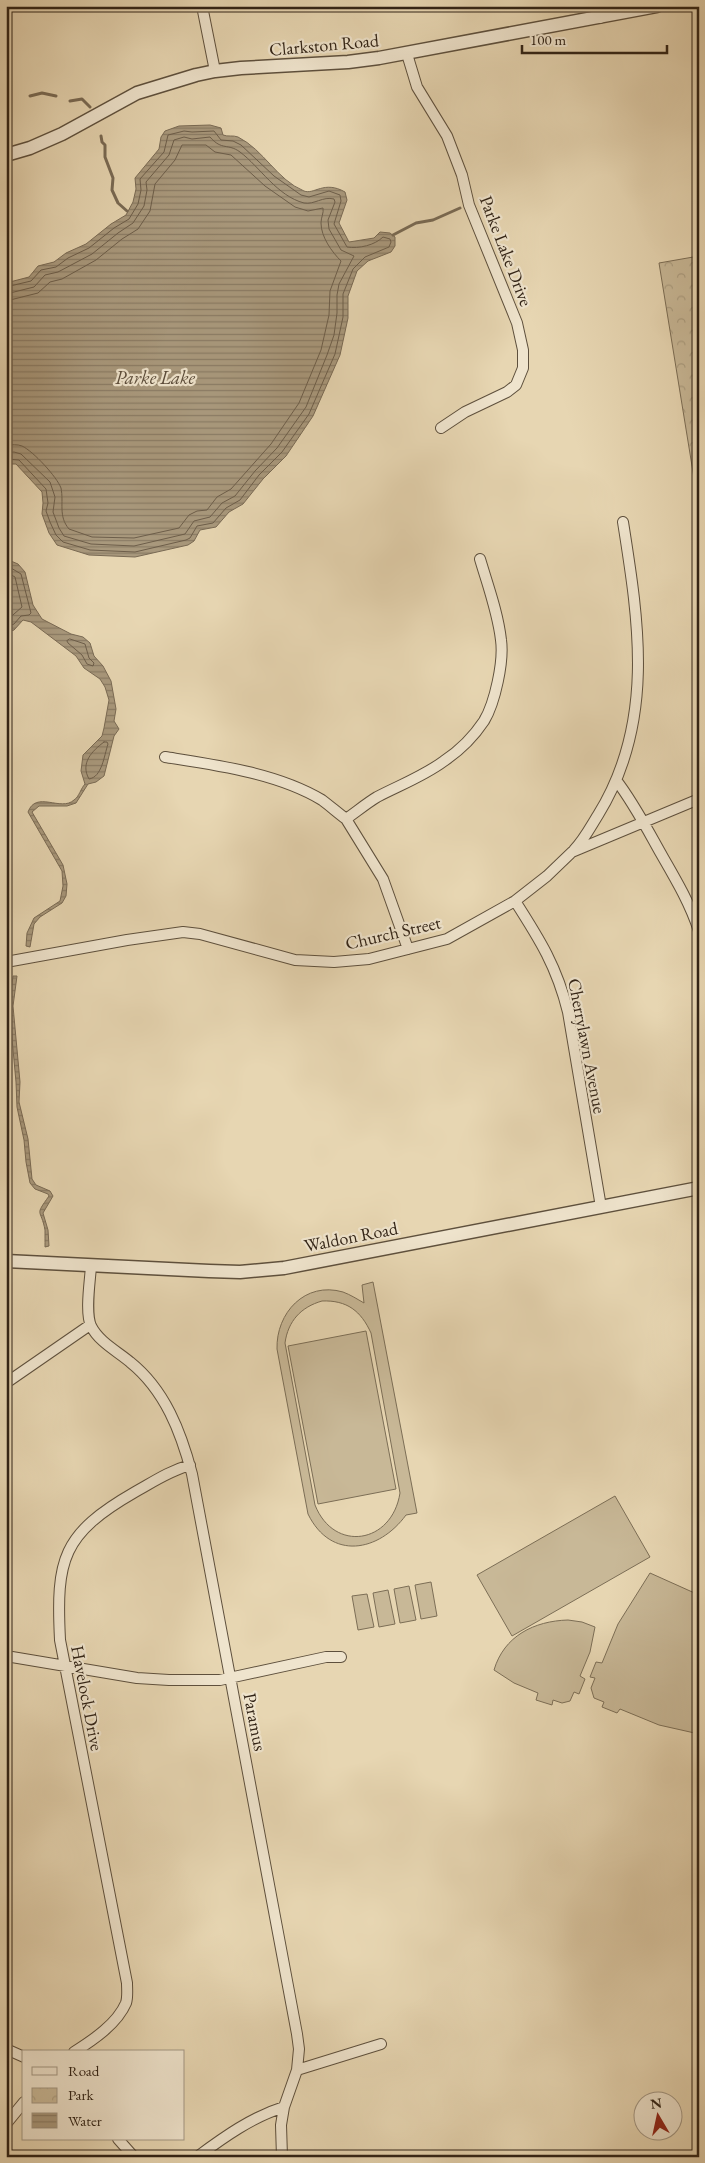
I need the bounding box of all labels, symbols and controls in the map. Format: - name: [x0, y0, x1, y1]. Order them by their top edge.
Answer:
- scale bar: [522, 22, 668, 54]
- street label: Clarkston Road: [268, 28, 381, 61]
- text: 100 m: [530, 30, 567, 49]
- street label: Parke Lake Drive: [475, 192, 538, 309]
- water label: Parke Lake: [115, 365, 196, 390]
- street label: Church Street: [343, 910, 443, 955]
- street label: Cherrylawn Avenue: [563, 976, 612, 1115]
- street label: Waldon Road: [302, 1216, 401, 1257]
- street label: Havelock Drive: [66, 1643, 109, 1753]
- street label: Paramus: [239, 1691, 272, 1753]
- legend: [22, 2050, 185, 2140]
- text: Road: [68, 2061, 100, 2080]
- text: Park: [68, 2085, 95, 2104]
- north arrow: [632, 2090, 682, 2140]
- text: N: [649, 2093, 664, 2113]
- text: Water: [68, 2111, 102, 2130]

